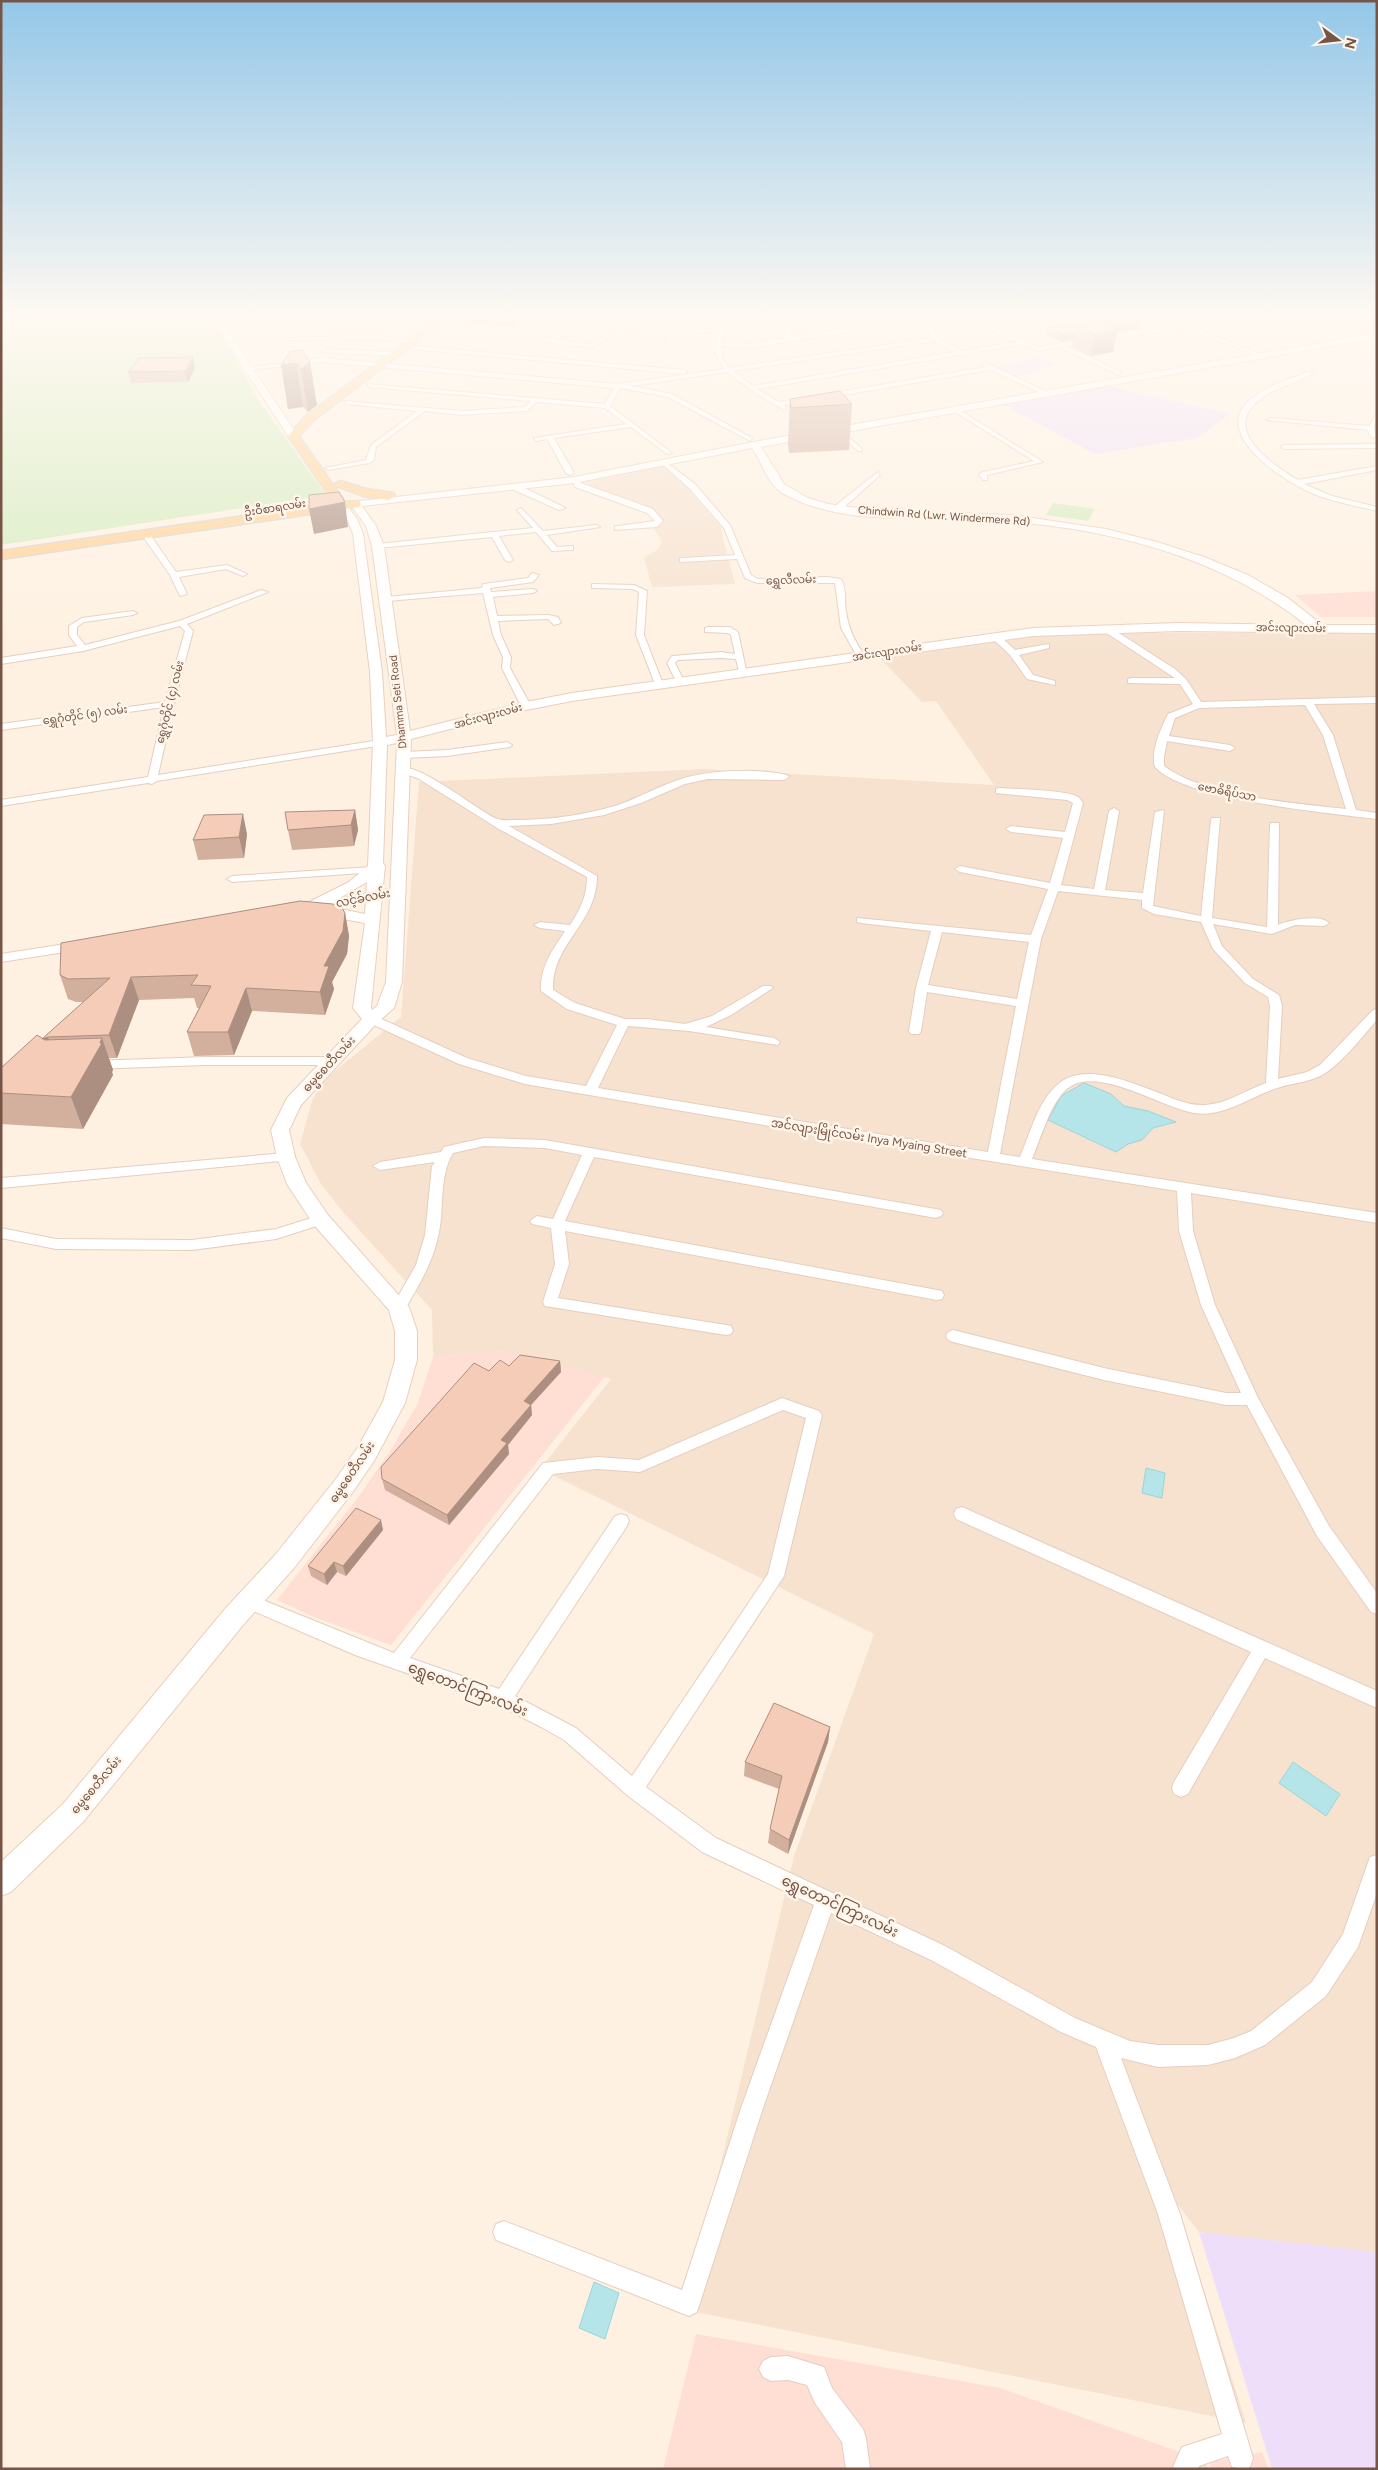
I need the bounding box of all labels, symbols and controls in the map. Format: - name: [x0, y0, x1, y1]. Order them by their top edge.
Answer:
- north arrow: [1313, 15, 1363, 65]
- text: N: [1340, 36, 1360, 51]
- street label: ဦးဝီစာရလမ်း: [243, 496, 307, 521]
- street label: Chindwin Rd (Lwr. Windermere Rd): [857, 503, 1031, 529]
- street label: ရွှေလီလမ်း: [766, 572, 817, 589]
- street label: အင်းလျားလမ်း: [1256, 620, 1326, 637]
- street label: အင်းလျားလမ်း: [851, 639, 923, 666]
- street label: Dhamma Seti Road: [387, 655, 409, 749]
- street label: ရွှေဂုံတိုင် (၄) လမ်း: [152, 659, 189, 745]
- street label: အင်းလျားလမ်း: [452, 700, 524, 733]
- street label: ရွှေဂုံတိုင် (၅) လမ်း: [42, 702, 129, 729]
- street label: ဗောဓိရိပ်သာ: [1196, 779, 1257, 806]
- street label: လင့်ခ်လမ်း: [334, 884, 392, 911]
- street label: ဓမ္မစေတီလမ်း: [298, 1032, 361, 1097]
- street label: အင်လျားမြိုင်လမ်း Inya Myaing Street: [770, 1114, 969, 1163]
- street label: ဓမ္မစေတီလမ်း: [325, 1438, 380, 1507]
- street label: ရွှေတောင်ကြားလမ်း: [404, 1657, 531, 1723]
- street label: ဓမ္မစေတီလမ်း: [66, 1752, 127, 1819]
- street label: ရွှေတောင်ကြားလမ်း: [777, 1870, 902, 1944]

